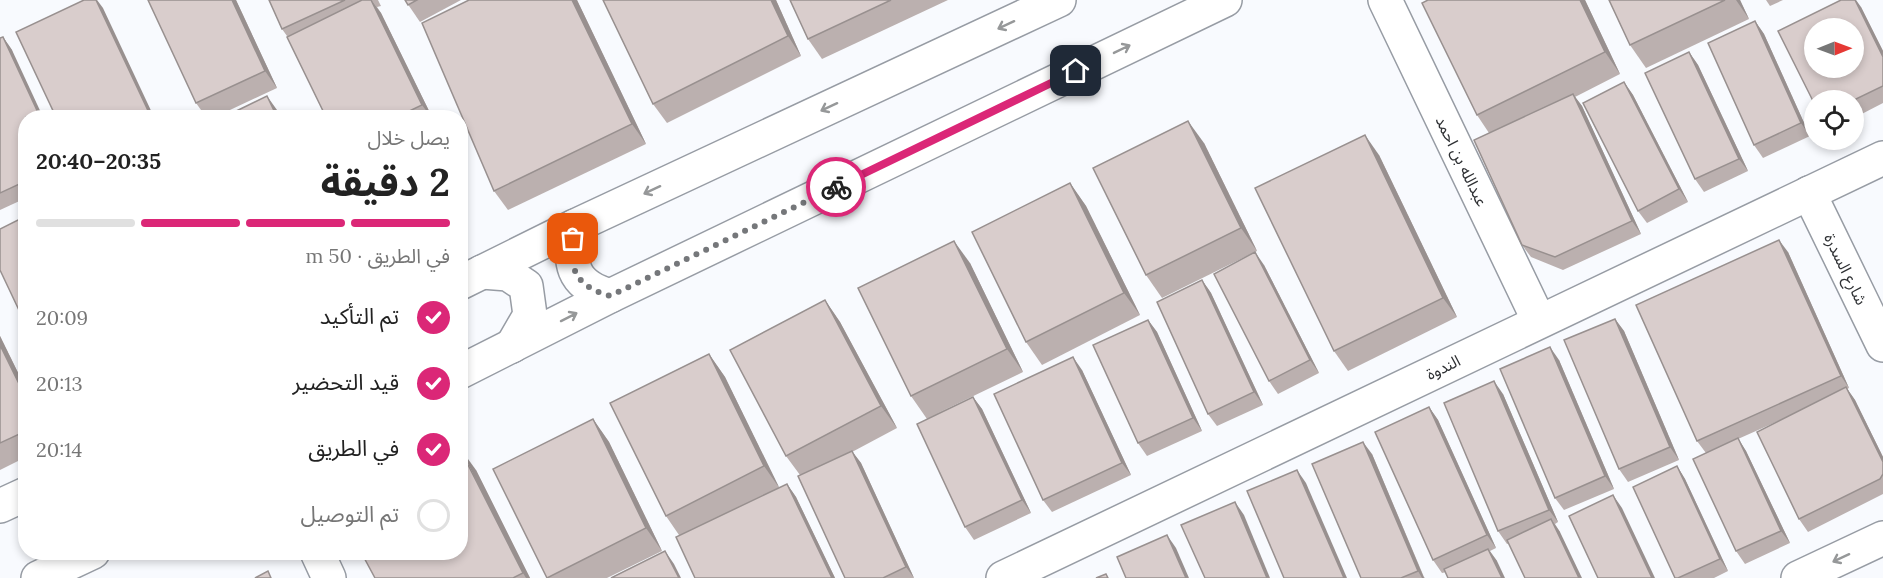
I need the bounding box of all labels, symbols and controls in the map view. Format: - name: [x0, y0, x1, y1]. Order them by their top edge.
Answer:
- north arrow: [1804, 18, 1864, 78]
- map controls: [1804, 18, 1864, 150]
- one-way arrow: [997, 19, 1015, 31]
- one-way arrow: [1113, 43, 1131, 55]
- pin: [1050, 45, 1101, 96]
- icon: home: [1059, 54, 1092, 87]
- button: locate: [1804, 90, 1864, 150]
- one-way arrow: [821, 102, 839, 114]
- street label: عبدالله بن احمد: [1432, 113, 1492, 209]
- text: يصل خلال: [368, 125, 450, 150]
- text: 20:35–20:40: [36, 147, 161, 175]
- text: 2 دقيقة: [321, 157, 450, 207]
- courier: [806, 157, 866, 217]
- icon: bike: [820, 171, 853, 204]
- one-way arrow: [644, 184, 662, 196]
- pin: [547, 213, 598, 264]
- icon: bag: [556, 222, 589, 255]
- street label: شارع السدرة: [1817, 230, 1872, 309]
- text: في الطريق · 50 m: [305, 243, 450, 268]
- icon: check: [417, 301, 450, 334]
- text: تم التأكيد: [320, 302, 399, 330]
- text: 20:09: [36, 305, 88, 330]
- one-way arrow: [559, 310, 577, 322]
- street label: الندوة: [1423, 350, 1463, 384]
- icon: check: [417, 367, 450, 400]
- text: قيد التحضير: [292, 368, 399, 396]
- text: 20:13: [36, 371, 83, 396]
- icon: check: [417, 433, 450, 466]
- text: في الطريق: [308, 434, 399, 462]
- text: 20:14: [36, 437, 82, 462]
- text: تم التوصيل: [301, 500, 399, 528]
- one-way arrow: [1832, 552, 1850, 564]

